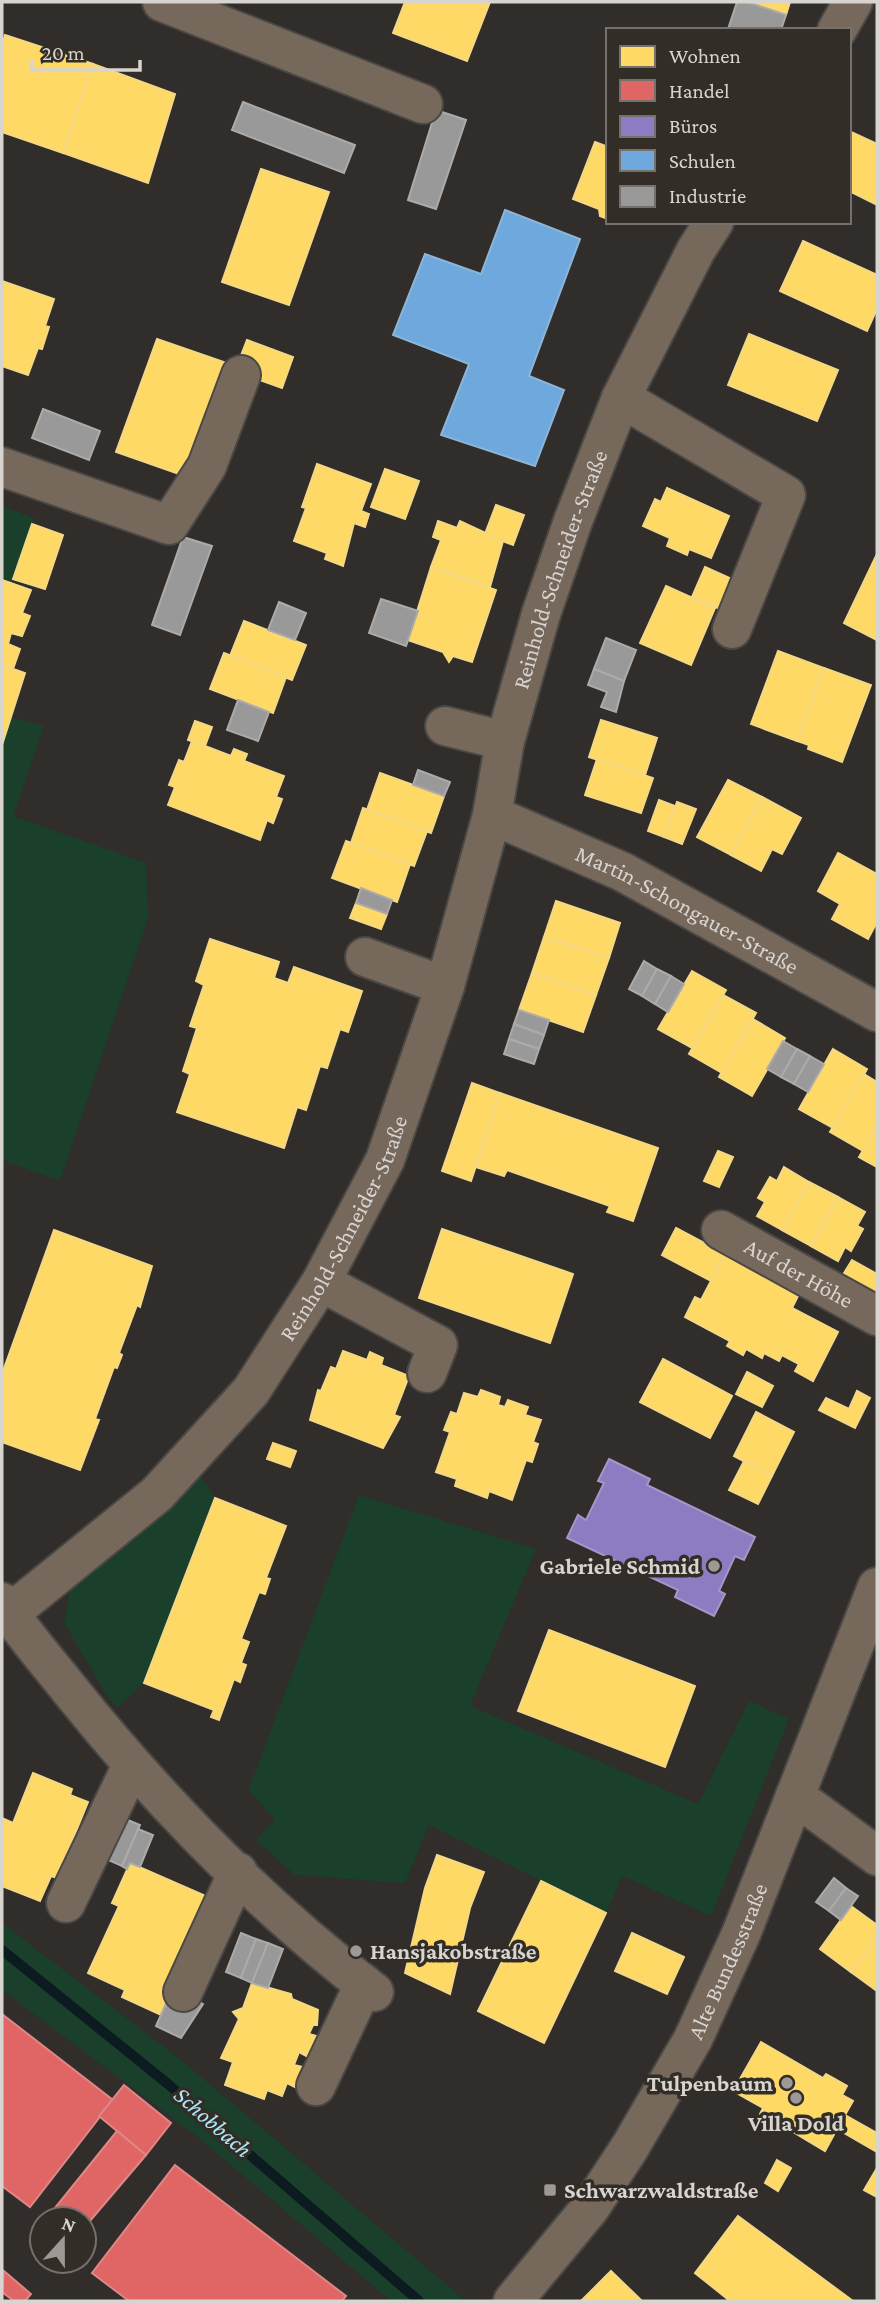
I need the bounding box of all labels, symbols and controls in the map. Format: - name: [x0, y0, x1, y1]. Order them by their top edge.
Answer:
- scale bar: [32, 28, 140, 72]
- legend: [606, 28, 851, 224]
- text: 20 m: [42, 41, 85, 65]
- text: Wohnen: [669, 44, 741, 68]
- text: Handel: [669, 79, 730, 103]
- text: Büros: [669, 114, 717, 138]
- text: Schulen: [669, 149, 736, 173]
- text: Industrie: [669, 184, 746, 208]
- street label: Reinhold-Schneider-Straße: [507, 446, 612, 692]
- street label: Martin-Schongauer-Straße: [572, 840, 803, 979]
- street label: Reinhold-Schneider-Straße: [274, 1112, 412, 1345]
- street label: Auf der Höhe: [740, 1233, 858, 1313]
- place label: Gabriele Schmid: [539, 1553, 700, 1579]
- marker: Gabriele Schmid: [706, 1558, 722, 1574]
- street label: Alte Bundesstraße: [682, 1879, 773, 2043]
- place label: Hansjakobstraße: [370, 1938, 537, 1964]
- marker: Hansjakobstraße: [348, 1943, 364, 1959]
- place label: Tulpenbaum: [647, 2070, 774, 2096]
- marker: Tulpenbaum: [779, 2075, 795, 2091]
- water label: Schobbach: [169, 2081, 258, 2163]
- marker: Villa Dold: [788, 2090, 804, 2106]
- place label: Villa Dold: [747, 2110, 844, 2136]
- place label: Schwarzwaldstraße: [564, 2177, 759, 2203]
- marker: Schwarzwaldstraße: [542, 2182, 558, 2198]
- north arrow: [28, 2205, 98, 2275]
- text: N: [59, 2212, 79, 2237]

